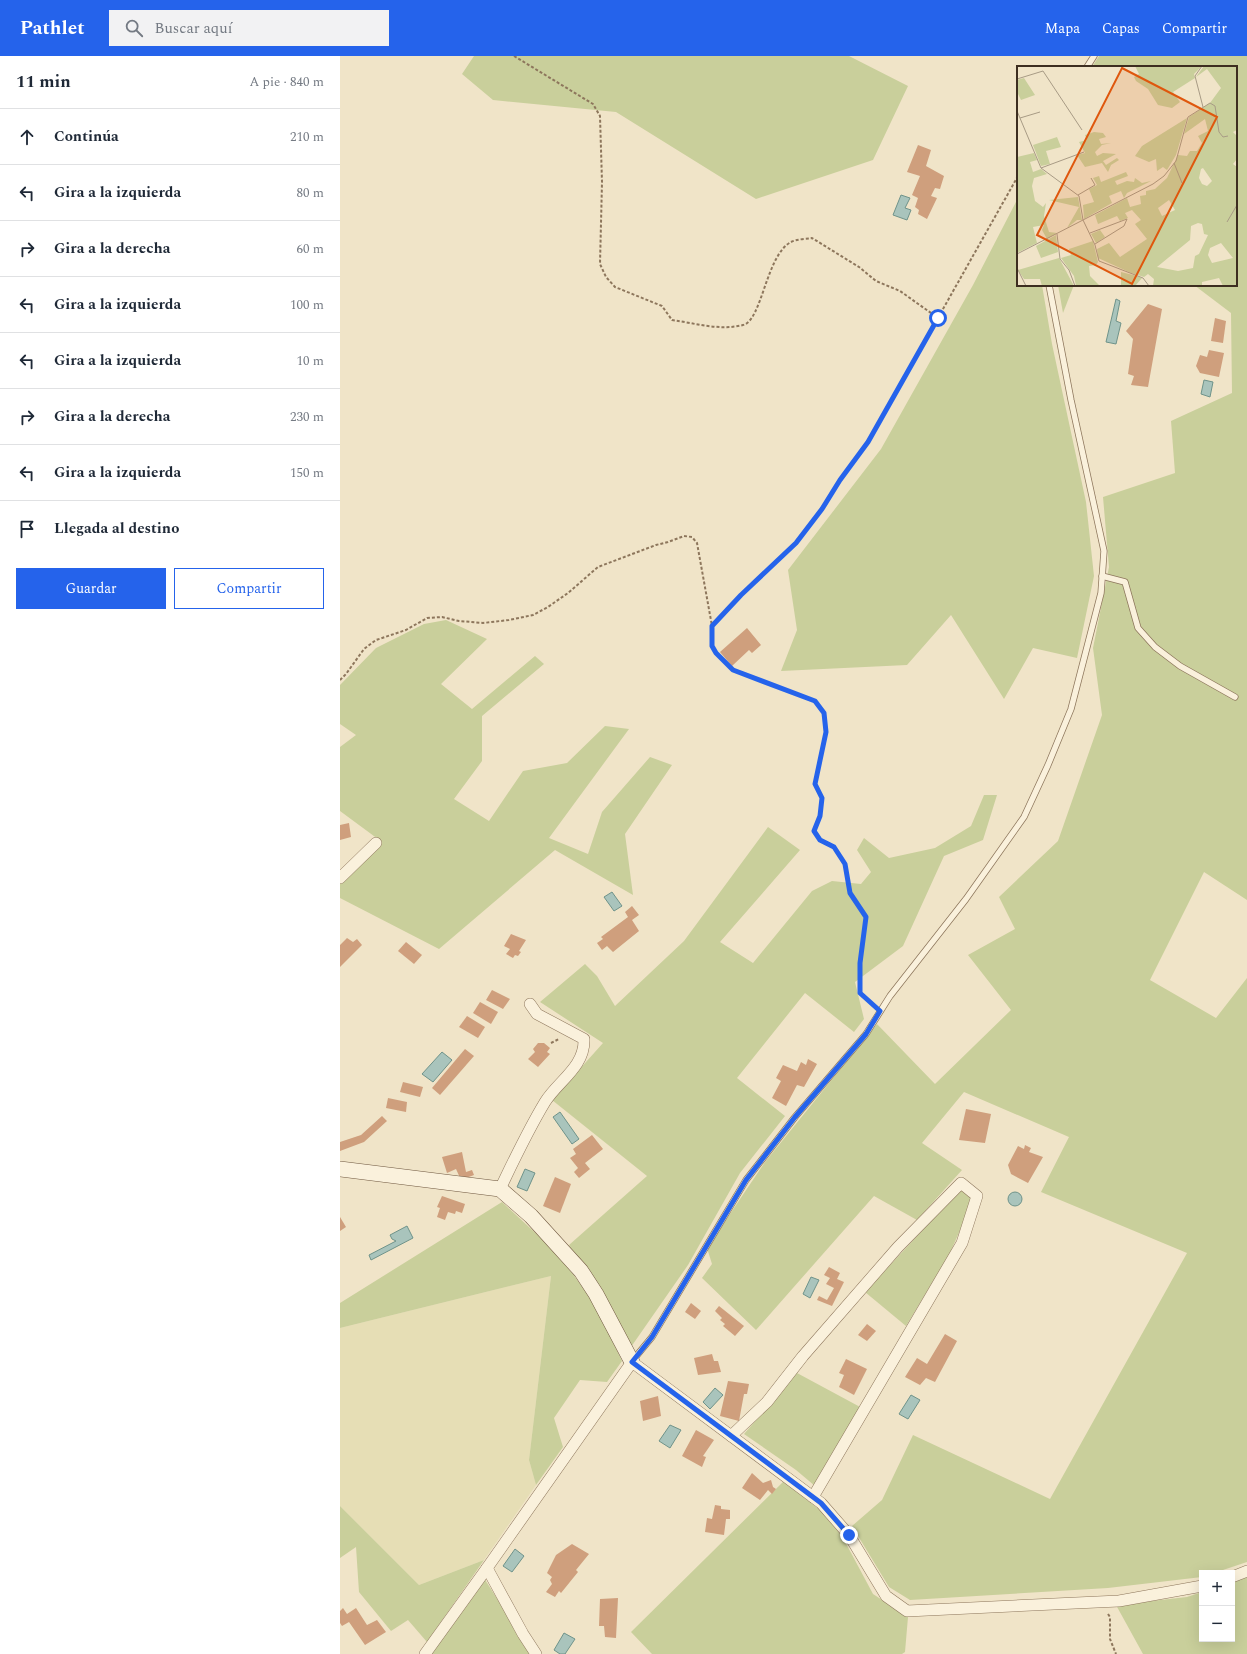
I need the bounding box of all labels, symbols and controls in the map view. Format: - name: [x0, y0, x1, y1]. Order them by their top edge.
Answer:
- search box: [109, 10, 389, 46]
- text: Pathlet: [20, 14, 85, 43]
- icon: search: [123, 17, 145, 39]
- text: Buscar aquí: [155, 17, 232, 40]
- text: Mapa: [1045, 18, 1080, 39]
- text: Capas: [1102, 18, 1140, 39]
- text: Compartir: [1162, 18, 1227, 39]
- inset map: [1017, 66, 1237, 286]
- text: 11 min: [16, 69, 71, 95]
- text: A pie · 840 m: [250, 72, 324, 92]
- text: Continúa: [54, 125, 119, 148]
- icon: ahead: [16, 126, 38, 148]
- text: 210 m: [290, 127, 324, 147]
- text: Gira a la izquierda: [54, 181, 181, 204]
- icon: left: [16, 182, 38, 204]
- text: 80 m: [297, 183, 324, 203]
- text: Gira a la derecha: [54, 237, 170, 260]
- icon: right: [16, 238, 38, 260]
- text: 60 m: [297, 239, 324, 259]
- text: Gira a la izquierda: [54, 293, 181, 316]
- icon: left: [16, 294, 38, 316]
- text: 100 m: [290, 295, 324, 315]
- route start: [929, 309, 947, 327]
- text: Gira a la izquierda: [54, 349, 181, 372]
- icon: left: [16, 350, 38, 372]
- text: 10 m: [297, 351, 324, 371]
- text: Gira a la derecha: [54, 405, 170, 428]
- icon: right: [16, 406, 38, 428]
- text: 230 m: [290, 407, 324, 427]
- text: Gira a la izquierda: [54, 461, 181, 484]
- icon: left: [16, 462, 38, 484]
- text: 150 m: [290, 463, 324, 483]
- text: Llegada al destino: [54, 517, 179, 540]
- icon: arrive: [16, 518, 38, 540]
- button: Guardar: [16, 568, 166, 609]
- button: Compartir: [174, 568, 324, 609]
- route end: [840, 1526, 858, 1544]
- map controls: [1199, 1570, 1235, 1642]
- button: +: [1199, 1570, 1235, 1606]
- button: −: [1199, 1606, 1235, 1642]

